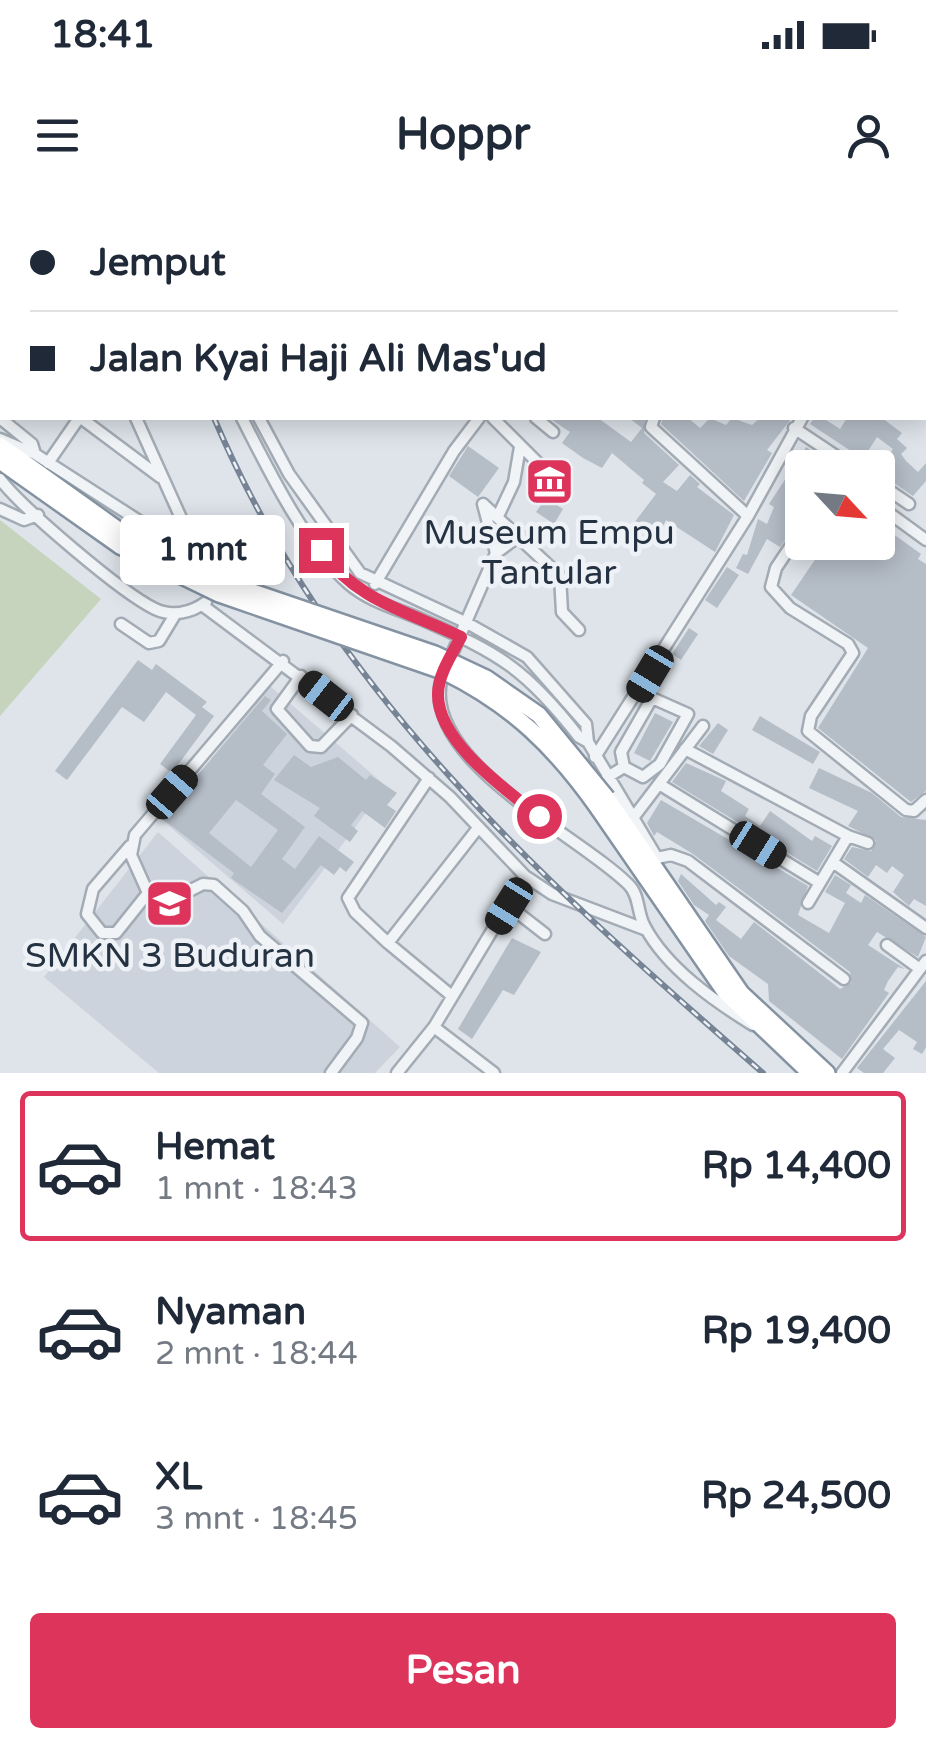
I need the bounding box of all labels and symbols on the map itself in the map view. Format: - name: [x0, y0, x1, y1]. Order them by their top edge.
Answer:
- north arrow: [785, 450, 895, 560]
- museum icon: Museum Empu Tantular: [523, 455, 575, 507]
- place label: Museum Empu Tantular: [423, 512, 675, 594]
- callout: 1 mnt: [121, 515, 286, 585]
- route end: [299, 528, 344, 573]
- car: [622, 641, 678, 707]
- car: [293, 666, 359, 726]
- car: [141, 760, 203, 824]
- route start: [517, 794, 562, 839]
- car: [725, 816, 791, 874]
- car: [480, 873, 538, 939]
- school or university icon: SMKN 3 Buduran: [144, 878, 196, 930]
- place label: SMKN 3 Buduran: [25, 935, 315, 977]

